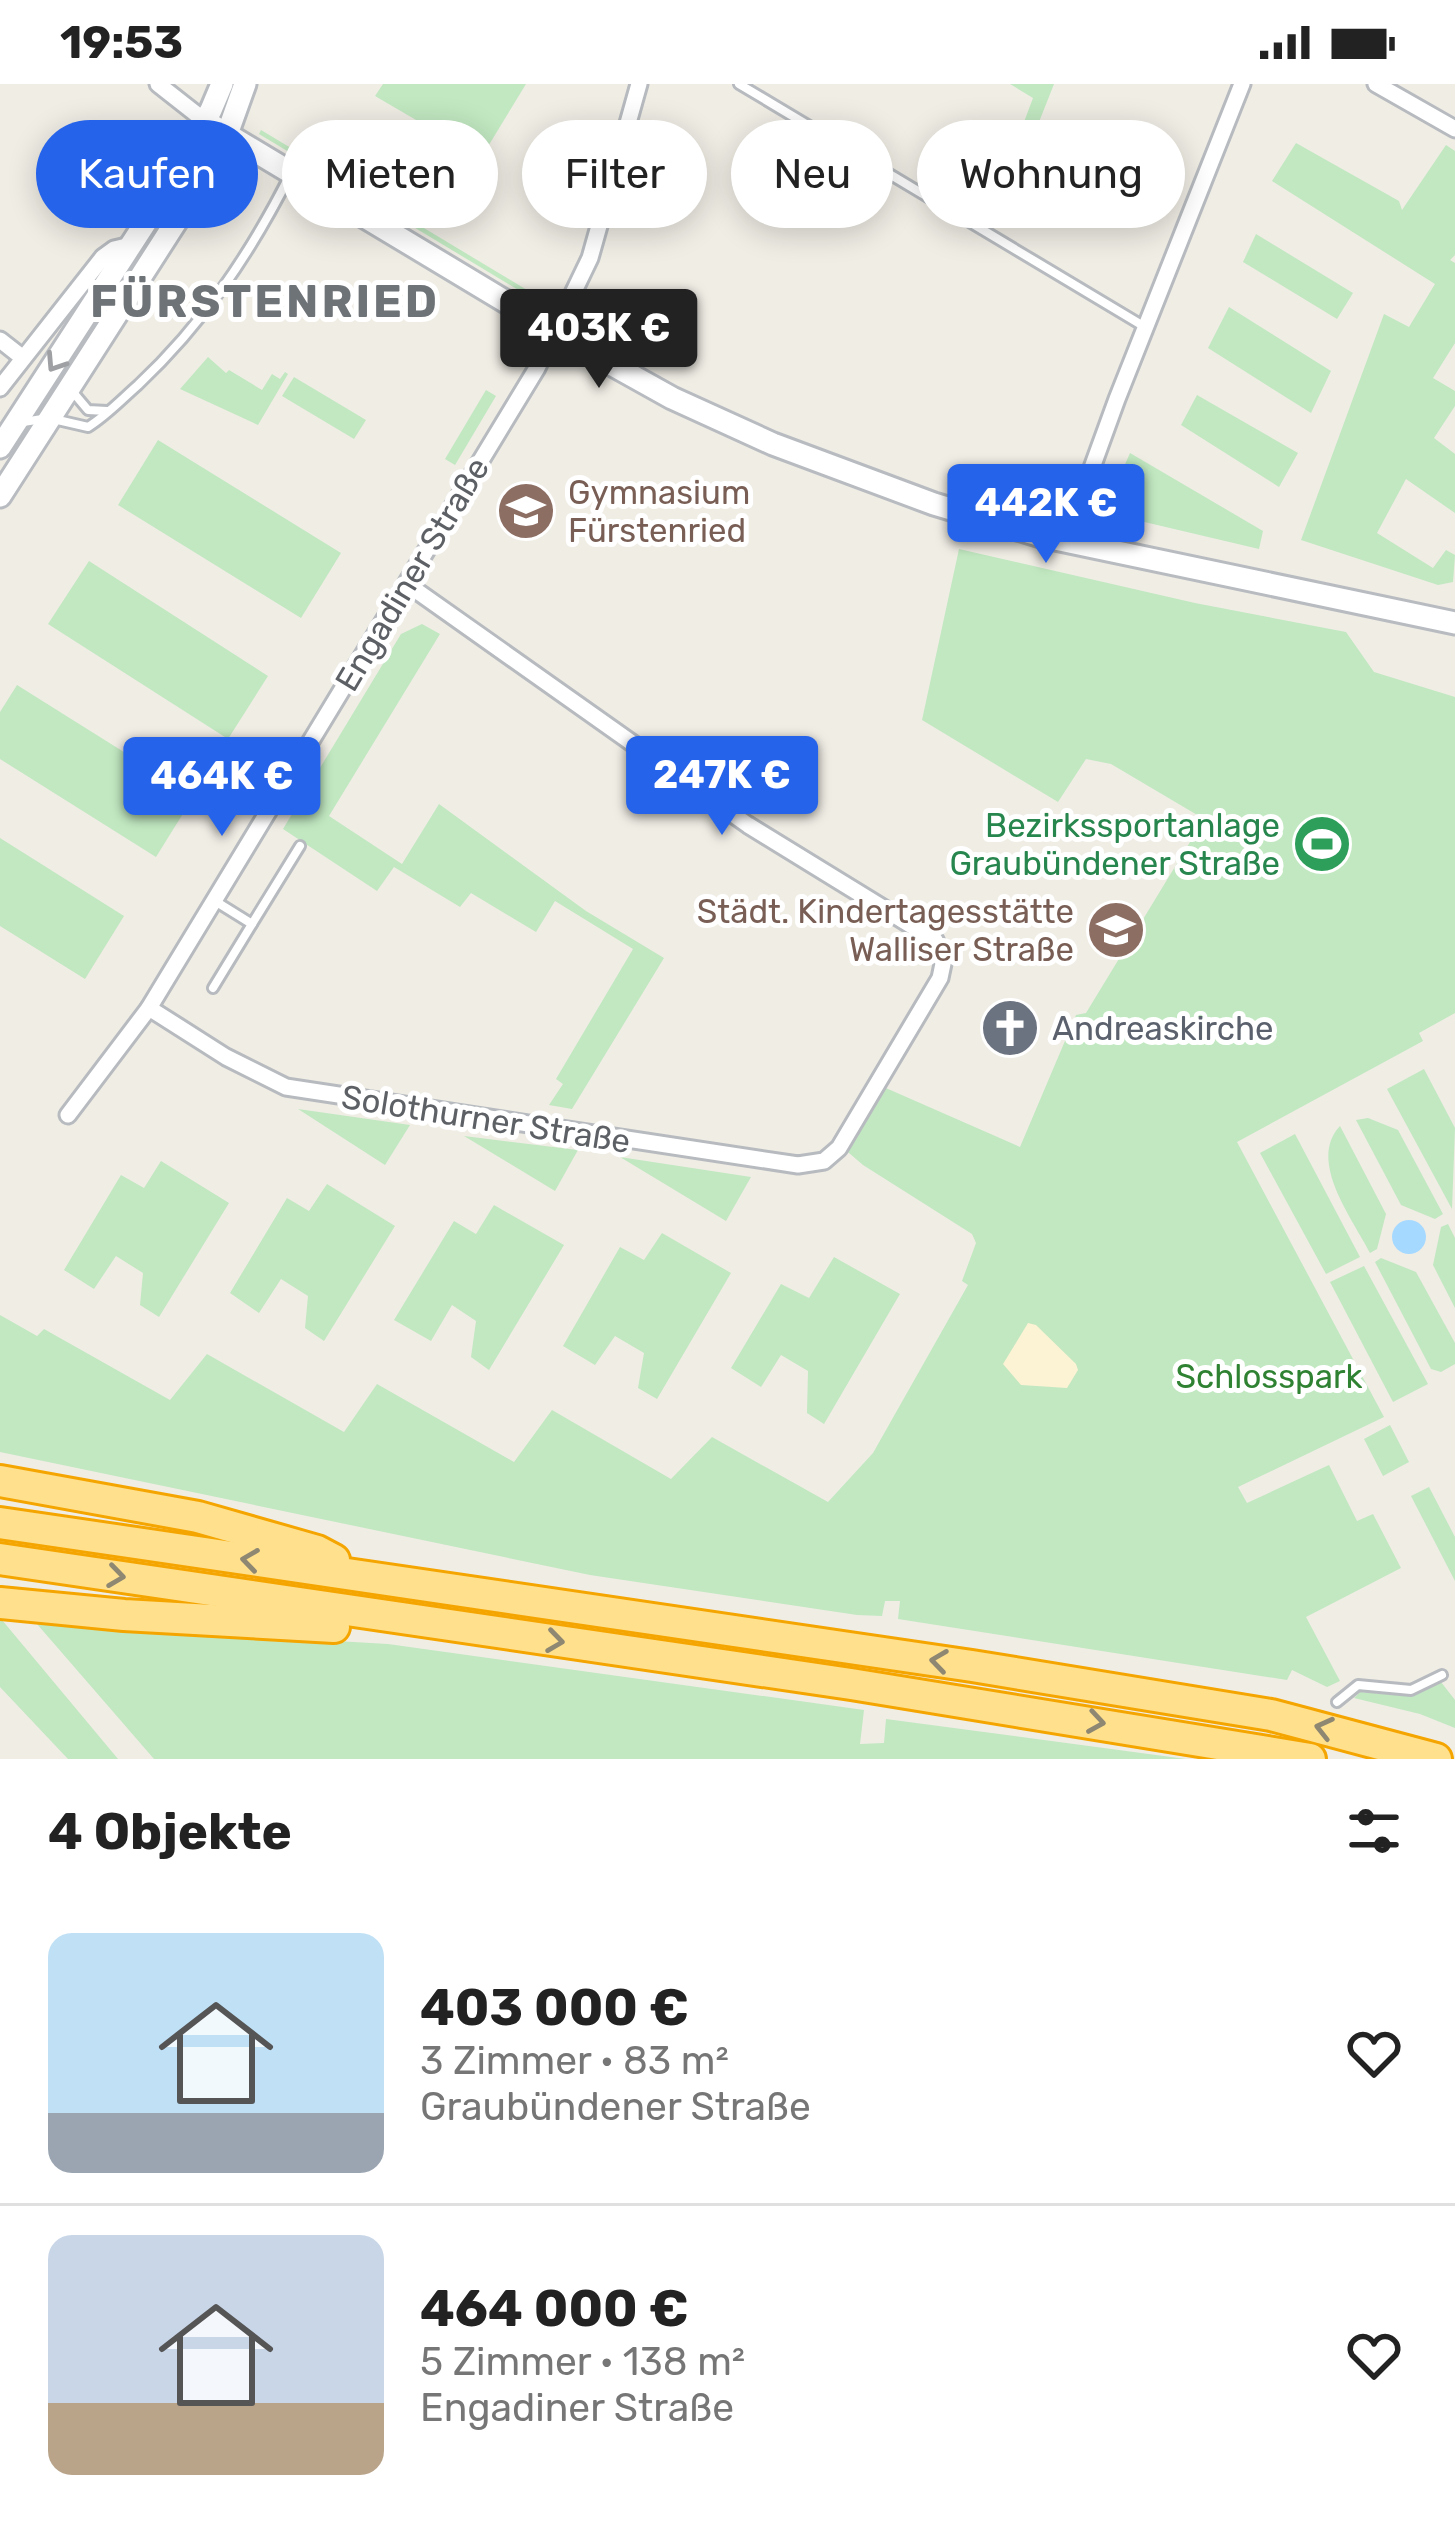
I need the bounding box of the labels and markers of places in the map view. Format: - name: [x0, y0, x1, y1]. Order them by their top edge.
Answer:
- pin: 403K €: [501, 289, 697, 391]
- pin: 442K €: [948, 464, 1144, 566]
- place label: Gymnasium Fürstenried: [568, 473, 750, 550]
- school or university icon: Gymnasium Fürstenried: [495, 480, 557, 542]
- pin: 247K €: [624, 736, 820, 838]
- pin: 464K €: [124, 737, 320, 839]
- place label: Bezirkssportanlage Graubündener Straße: [949, 806, 1280, 883]
- sports icon: Bezirkssportanlage Graubündener Straße: [1291, 813, 1353, 875]
- place label: Städt. Kindertagesstätte Walliser Straße: [697, 892, 1074, 969]
- school or university icon: Städt. Kindertagesstätte Walliser Straße: [1085, 899, 1147, 961]
- church icon: Andreaskirche: [979, 997, 1041, 1059]
- place label: Andreaskirche: [1052, 1009, 1274, 1048]

